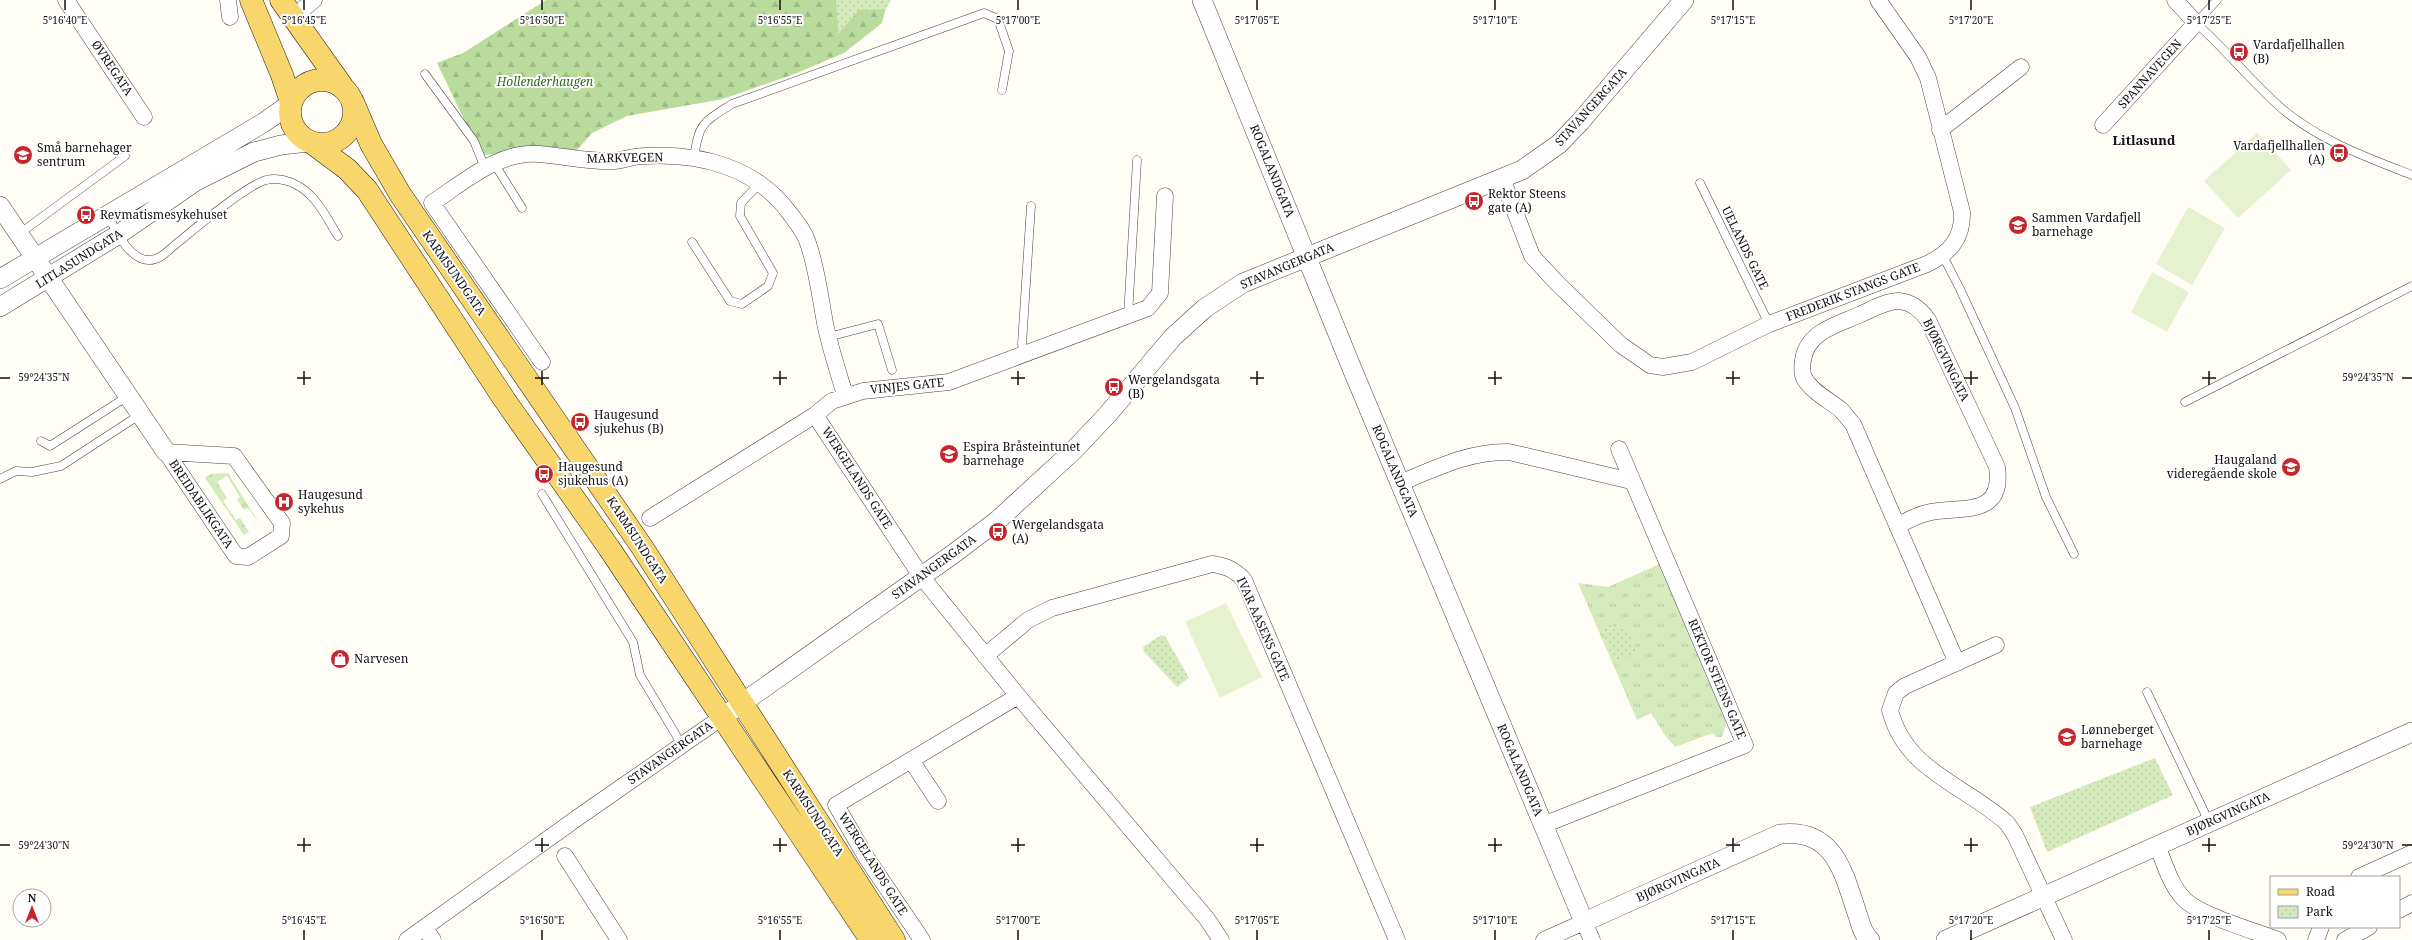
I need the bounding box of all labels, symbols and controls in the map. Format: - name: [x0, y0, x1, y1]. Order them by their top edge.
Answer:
- text: 5°16'40"E: [43, 13, 87, 27]
- text: 5°16'45"E: [282, 13, 326, 27]
- text: 5°16'50"E: [520, 13, 564, 27]
- text: 5°16'55"E: [758, 13, 802, 27]
- text: 5°17'00"E: [996, 13, 1040, 27]
- text: 5°17'05"E: [1235, 13, 1279, 27]
- text: 5°17'10"E: [1473, 13, 1517, 27]
- text: 5°17'15"E: [1711, 13, 1755, 27]
- text: 5°17'20"E: [1949, 13, 1993, 27]
- text: 5°17'25"E: [2187, 13, 2231, 27]
- street label: SPANNAVEGEN: [2114, 35, 2185, 112]
- place label: Vardafjellhallen (B): [2253, 36, 2345, 67]
- street label: ØVREGATA: [88, 37, 138, 99]
- bus stop icon: Vardafjellhallen (B): [2228, 41, 2250, 63]
- street label: STAVANGERGATA: [1551, 63, 1631, 150]
- park label: Hollenderhaugen: [496, 73, 593, 90]
- street label: ROGALANDGATA: [1246, 122, 1299, 220]
- district label: Litlasund: [2113, 131, 2176, 149]
- place label: Vardafjellhallen (A): [2233, 137, 2325, 168]
- place label: Små barnehager sentrum: [37, 139, 132, 170]
- bus stop icon: Vardafjellhallen (A): [2328, 142, 2350, 164]
- school or university icon: Små barnehager sentrum: [12, 144, 34, 166]
- street label: MARKVEGEN: [586, 148, 664, 167]
- place label: Rektor Steens gate (A): [1488, 185, 1566, 216]
- bus stop icon: Rektor Steens gate (A): [1463, 190, 1485, 212]
- street label: UELANDS GATE: [1718, 203, 1773, 292]
- bus stop icon: Revmatismesykehuset: [75, 204, 97, 226]
- place label: Revmatismesykehuset: [100, 206, 227, 223]
- place label: Sammen Vardafjell barnehage: [2032, 209, 2141, 240]
- school or university icon: Sammen Vardafjell barnehage: [2007, 214, 2029, 236]
- street label: LITLASUNDGATA: [32, 225, 126, 292]
- street label: KARMSUNDGATA: [419, 227, 490, 319]
- street label: STAVANGERGATA: [1237, 238, 1337, 293]
- street label: FREDERIK STANGS GATE: [1783, 258, 1922, 325]
- street label: BJØRGVINGATA: [1919, 316, 1974, 404]
- text: 59°24'35"N: [18, 370, 70, 384]
- text: 59°24'35"N: [2342, 370, 2394, 384]
- place label: Wergelandsgata (B): [1128, 371, 1220, 402]
- street label: VINJES GATE: [869, 373, 945, 398]
- bus stop icon: Wergelandsgata (B): [1103, 376, 1125, 398]
- place label: Haugesund sjukehus (B): [594, 406, 664, 437]
- bus stop icon: Haugesund sjukehus (B): [569, 411, 591, 433]
- street label: ROGALANDGATA: [1368, 422, 1423, 520]
- street label: WERGELANDS GATE: [818, 423, 897, 532]
- place label: Espira Bråsteintunet barnehage: [963, 438, 1080, 469]
- school or university icon: Espira Bråsteintunet barnehage: [938, 443, 960, 465]
- place label: Haugaland videregående skole: [2167, 451, 2278, 482]
- street label: BREIDABLIKGATA: [165, 456, 238, 552]
- school or university icon: Haugaland videregående skole: [2280, 456, 2302, 478]
- place label: Haugesund sjukehus (A): [558, 458, 628, 489]
- bus stop icon: Haugesund sjukehus (A): [533, 463, 555, 485]
- place label: Haugesund sykehus: [298, 486, 364, 517]
- hospital icon: Haugesund sykehus: [273, 491, 295, 513]
- street label: KARMSUNDGATA: [603, 493, 672, 587]
- place label: Wergelandsgata (A): [1012, 516, 1104, 547]
- bus stop icon: Wergelandsgata (A): [987, 521, 1009, 543]
- street label: STAVANGERGATA: [888, 530, 980, 603]
- street label: IVAR AASENS GATE: [1233, 574, 1294, 683]
- street label: REKTOR STEENS GATE: [1684, 616, 1751, 742]
- shop icon: Narvesen: [329, 648, 351, 670]
- place label: Narvesen: [354, 650, 409, 667]
- street label: STAVANGERGATA: [624, 717, 716, 788]
- street label: ROGALANDGATA: [1493, 721, 1548, 819]
- place label: Lønneberget barnehage: [2081, 721, 2154, 752]
- school or university icon: Lønneberget barnehage: [2056, 726, 2078, 748]
- street label: KARMSUNDGATA: [779, 766, 848, 860]
- street label: BJØRGVINGATA: [2183, 787, 2273, 840]
- street label: WERGELANDS GATE: [835, 809, 912, 918]
- text: 59°24'30"N: [18, 838, 70, 852]
- text: 59°24'30"N: [2342, 838, 2394, 852]
- street label: BJØRGVINGATA: [1633, 853, 1723, 906]
- legend: [2270, 876, 2400, 928]
- text: Road: [2306, 883, 2336, 900]
- north arrow: [12, 888, 52, 928]
- text: N: [28, 890, 37, 905]
- text: Park: [2306, 903, 2334, 920]
- text: 5°16'45"E: [282, 913, 326, 927]
- text: 5°16'50"E: [520, 913, 564, 927]
- text: 5°16'55"E: [758, 913, 802, 927]
- text: 5°17'00"E: [996, 913, 1040, 927]
- text: 5°17'05"E: [1235, 913, 1279, 927]
- text: 5°17'10"E: [1473, 913, 1517, 927]
- text: 5°17'15"E: [1711, 913, 1755, 927]
- text: 5°17'20"E: [1949, 913, 1993, 927]
- text: 5°17'25"E: [2187, 913, 2231, 927]

